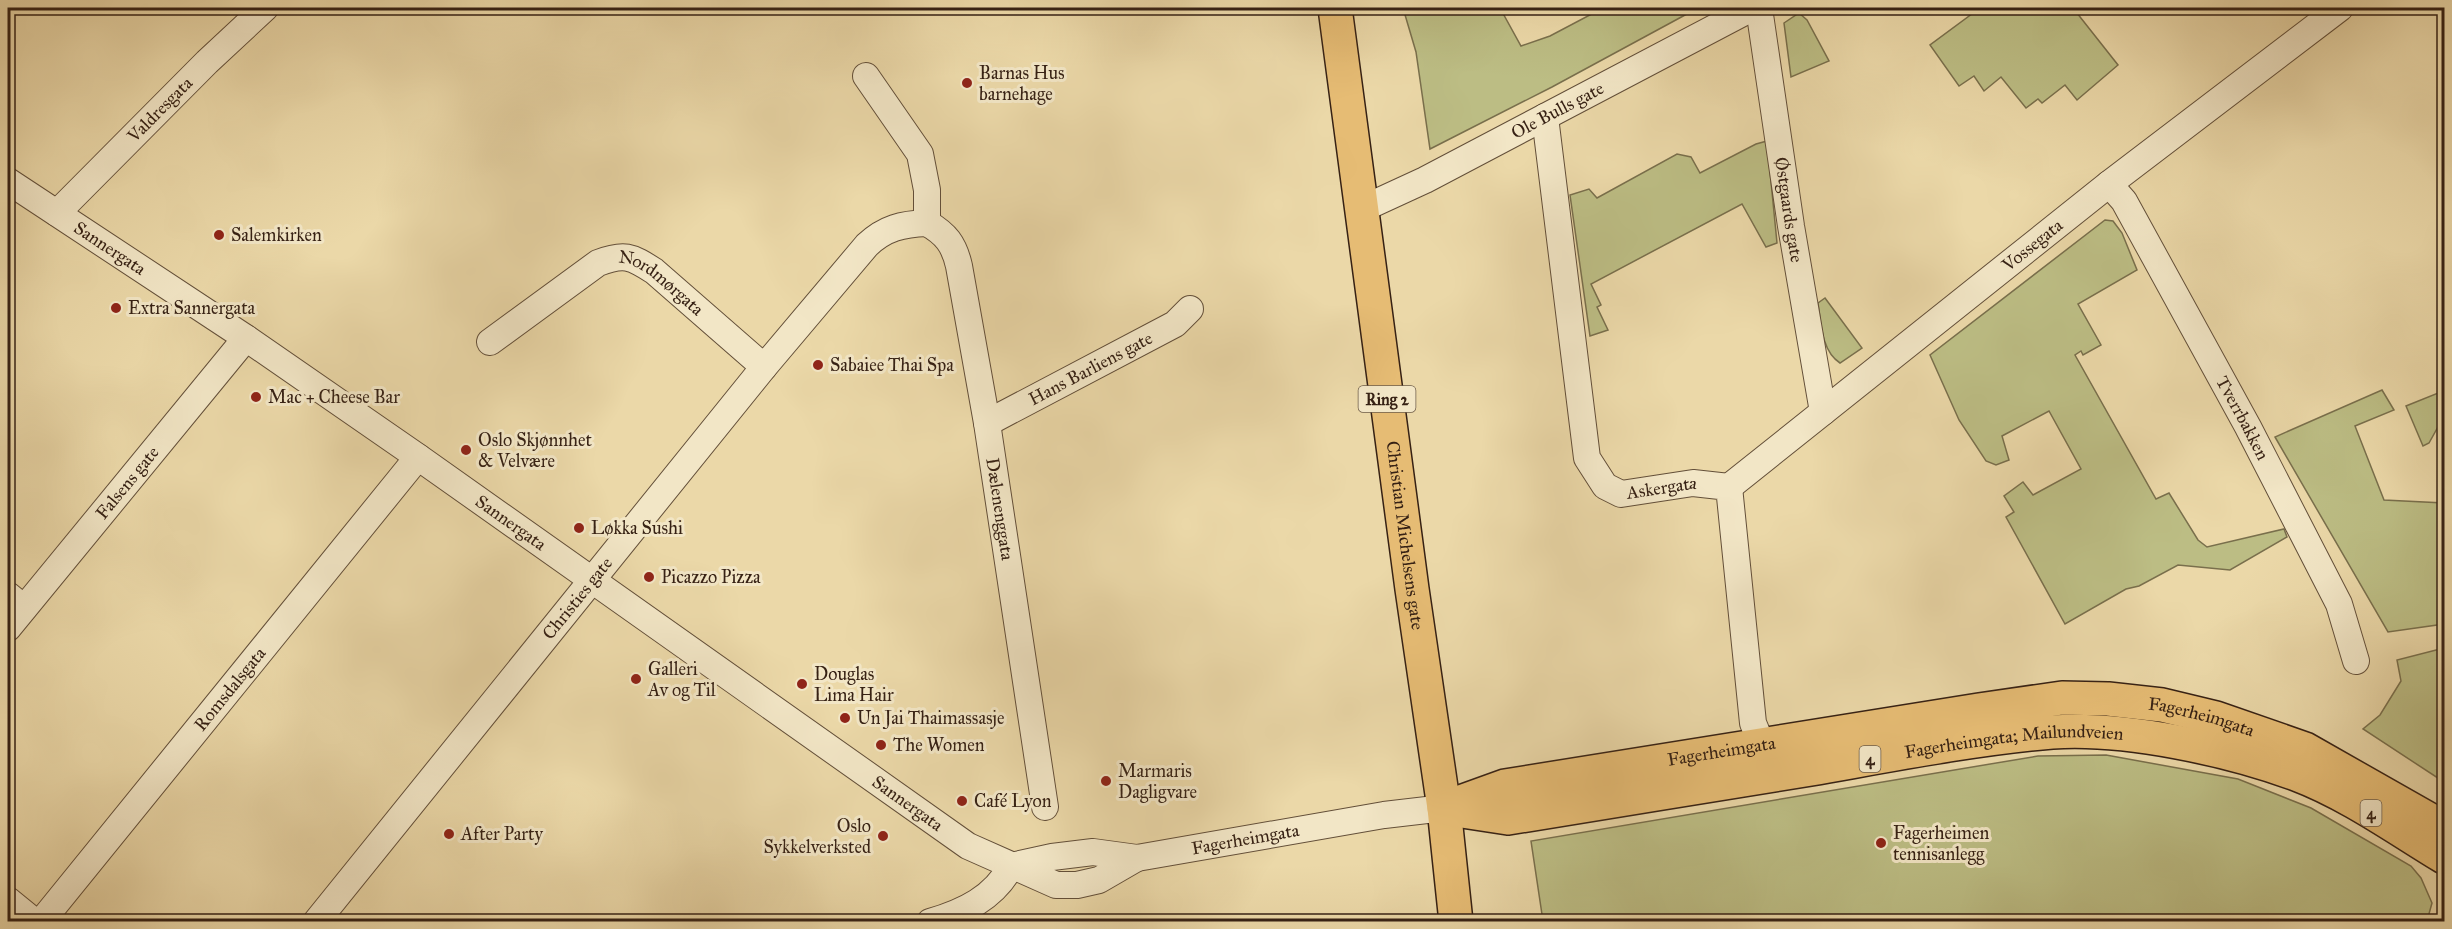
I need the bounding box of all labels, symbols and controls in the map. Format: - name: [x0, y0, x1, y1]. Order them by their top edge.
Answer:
- place label: Barnas Hus barnehage: [979, 62, 1065, 106]
- street label: Valdresgata: [122, 72, 197, 147]
- marker: Barnas Hus barnehage: [960, 76, 974, 90]
- street label: Ole Bulls gate: [1507, 77, 1607, 144]
- street label: Østgaards gate: [1770, 156, 1808, 264]
- street label: Vossegata: [1997, 214, 2067, 277]
- street label: Sannergata: [70, 216, 150, 280]
- place label: Salemkirken: [231, 224, 322, 246]
- marker: Salemkirken: [212, 228, 226, 242]
- street label: Nordmørgata: [617, 246, 709, 321]
- place label: Extra Sannergata: [128, 297, 256, 320]
- marker: Extra Sannergata: [109, 301, 123, 315]
- street label: Hans Barliens gate: [1025, 327, 1156, 410]
- place label: Sabaiee Thai Spa: [830, 354, 954, 376]
- marker: Sabaiee Thai Spa: [811, 358, 825, 372]
- street label: Tverrbakken: [2211, 372, 2274, 464]
- place label: Mac + Cheese Bar: [268, 386, 400, 408]
- road number: Ring 2: [1358, 386, 1416, 412]
- marker: Mac + Cheese Bar: [249, 390, 263, 404]
- place label: Oslo Skjønnhet & Velvære: [478, 429, 592, 472]
- street label: Christian Michelsens gate: [1381, 439, 1429, 631]
- street label: Falsens gate: [91, 442, 164, 524]
- marker: Oslo Skjønnhet & Velvære: [459, 443, 473, 457]
- street label: Dælenenggata: [981, 456, 1019, 562]
- street label: Askergata: [1624, 472, 1699, 504]
- street label: Sannergata: [471, 490, 551, 555]
- place label: Løkka Sushi: [591, 517, 683, 539]
- marker: Løkka Sushi: [572, 521, 586, 535]
- street label: Christies gate: [537, 553, 617, 644]
- place label: Picazzo Pizza: [661, 566, 761, 588]
- marker: Picazzo Pizza: [642, 570, 656, 584]
- street label: Romsdalsgata: [189, 642, 271, 735]
- place label: Galleri Av og Til: [647, 658, 716, 702]
- place label: Douglas Lima Hair: [814, 663, 894, 706]
- marker: Galleri Av og Til: [629, 672, 643, 686]
- marker: Douglas Lima Hair: [795, 677, 809, 691]
- street label: Fagerheimgata: [2147, 693, 2258, 742]
- place label: Un Jai Thaimassasje: [857, 707, 1004, 730]
- marker: Un Jai Thaimassasje: [838, 711, 852, 725]
- street label: Fagerheimgata; Mailundveien: [1903, 720, 2125, 763]
- street label: Fagerheimgata: [1666, 732, 1777, 771]
- place label: The Women: [893, 734, 985, 756]
- marker: The Women: [874, 738, 888, 752]
- road number: 4: [1860, 746, 1880, 772]
- place label: Marmaris Dagligvare: [1118, 760, 1197, 804]
- street label: Sannergata: [868, 771, 948, 836]
- marker: Marmaris Dagligvare: [1099, 774, 1113, 788]
- place label: Café Lyon: [974, 790, 1052, 812]
- marker: Café Lyon: [955, 794, 969, 808]
- road number: 4: [2360, 800, 2382, 826]
- place label: Oslo Sykkelverksted: [763, 815, 871, 858]
- street label: Fagerheimgata: [1190, 819, 1301, 859]
- place label: Fagerheimen tennisanlegg: [1893, 822, 1989, 866]
- place label: After Party: [460, 823, 543, 845]
- marker: After Party: [442, 827, 456, 841]
- marker: Oslo Sykkelverksted: [876, 829, 890, 843]
- marker: Fagerheimen tennisanlegg: [1874, 836, 1888, 850]

